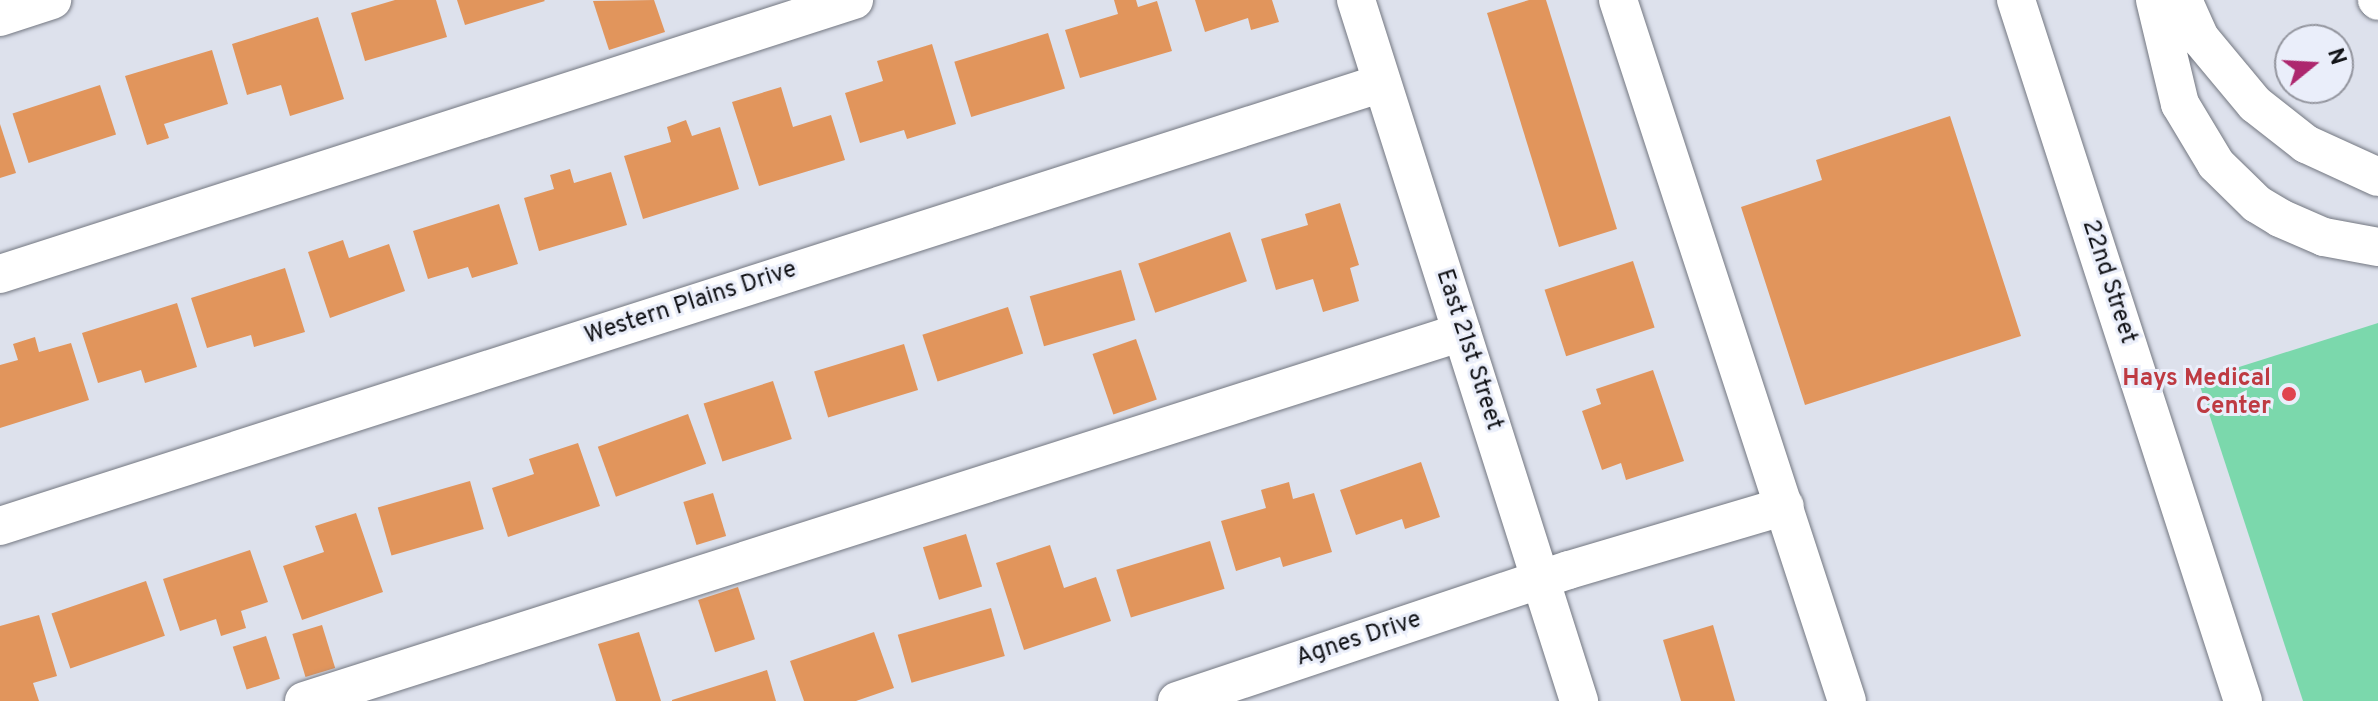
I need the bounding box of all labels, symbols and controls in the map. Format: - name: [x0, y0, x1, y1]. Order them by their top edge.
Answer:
- north arrow: [2274, 24, 2354, 104]
- text: N: [2320, 45, 2351, 69]
- street label: 22nd Street: [2074, 216, 2142, 348]
- street label: Western Plains Drive: [581, 256, 801, 352]
- street label: East 21st Street: [1428, 266, 1508, 434]
- place label: Hays Medical Center: [2122, 366, 2271, 422]
- marker: Hays Medical Center: [2278, 383, 2300, 405]
- street label: Agnes Drive: [1293, 606, 1425, 674]

